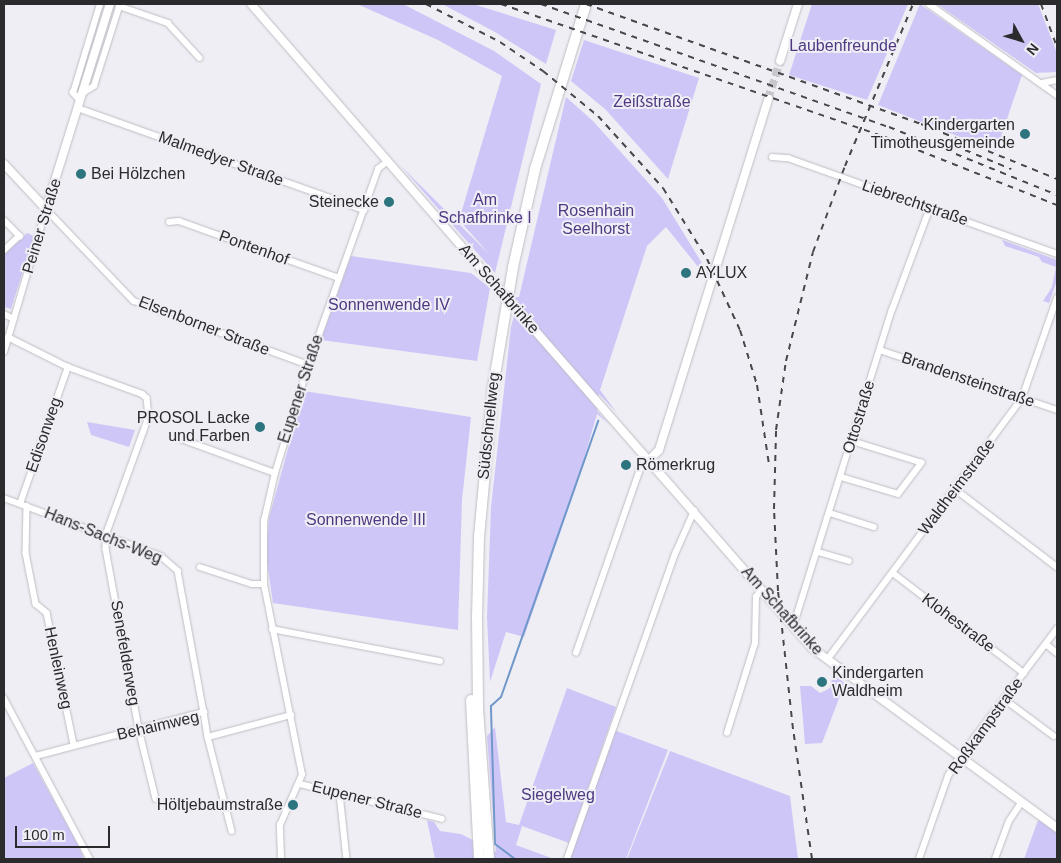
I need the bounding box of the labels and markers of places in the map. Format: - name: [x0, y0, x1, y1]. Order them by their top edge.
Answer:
- place label: Kindergarten Timotheusgemeinde: [871, 115, 1015, 153]
- marker: Kindergarten Timotheusgemeinde: [1019, 128, 1031, 140]
- place label: Bei Hölzchen: [91, 164, 185, 184]
- marker: Bei Hölzchen: [75, 168, 87, 180]
- place label: Steinecke: [309, 192, 379, 212]
- marker: Steinecke: [383, 196, 395, 208]
- place label: AYLUX: [696, 263, 747, 283]
- marker: AYLUX: [680, 267, 692, 279]
- place label: PROSOL Lacke und Farben: [136, 408, 250, 446]
- marker: PROSOL Lacke und Farben: [254, 421, 266, 433]
- place label: Römerkrug: [636, 455, 715, 475]
- marker: Römerkrug: [620, 459, 632, 471]
- place label: Kindergarten Waldheim: [832, 663, 924, 701]
- marker: Kindergarten Waldheim: [816, 676, 828, 688]
- place label: Höltjebaumstraße: [157, 795, 283, 815]
- marker: Höltjebaumstraße: [287, 799, 299, 811]

